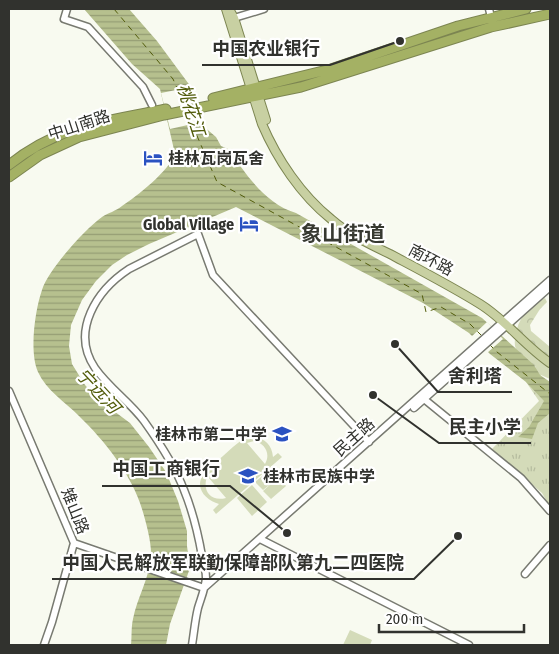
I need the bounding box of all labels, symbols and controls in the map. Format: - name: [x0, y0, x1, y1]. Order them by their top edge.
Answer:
- callout: 中国农业银行: [202, 32, 330, 65]
- text: 中国农业银行: [212, 38, 320, 60]
- water label: 桃花江: [172, 81, 210, 141]
- street label: 中山南路: [46, 106, 112, 144]
- hotel icon: 桂林瓦岗瓦舍: [142, 147, 164, 169]
- place label: 桂林瓦岗瓦舍: [168, 149, 264, 168]
- hotel icon: Global Village: [238, 213, 260, 235]
- place label: Global Village: [143, 215, 234, 234]
- district label: 象山街道: [301, 221, 385, 247]
- street label: 南环路: [405, 240, 457, 280]
- callout: 舍利塔: [438, 359, 512, 392]
- water label: 宁远河: [72, 364, 127, 420]
- text: 舍利塔: [448, 365, 502, 387]
- callout: 民主小学: [439, 410, 531, 443]
- street label: 民主路: [330, 414, 378, 460]
- text: 民主小学: [449, 416, 521, 438]
- school or university icon: 桂林市第二中学: [271, 423, 293, 445]
- place label: 桂林市第二中学: [155, 425, 267, 444]
- callout: 中国工商银行: [102, 453, 230, 486]
- text: 中国工商银行: [112, 458, 220, 480]
- school or university icon: 桂林市民族中学: [237, 465, 259, 487]
- place label: 桂林市民族中学: [263, 467, 375, 486]
- street label: 雉山路: [57, 485, 93, 537]
- callout: 中国人民解放军联勤保障部队第九二四医院: [52, 546, 414, 579]
- text: 中国人民解放军联勤保障部队第九二四医院: [62, 552, 404, 574]
- scale bar: [379, 602, 524, 634]
- text: 200 m: [386, 610, 423, 628]

